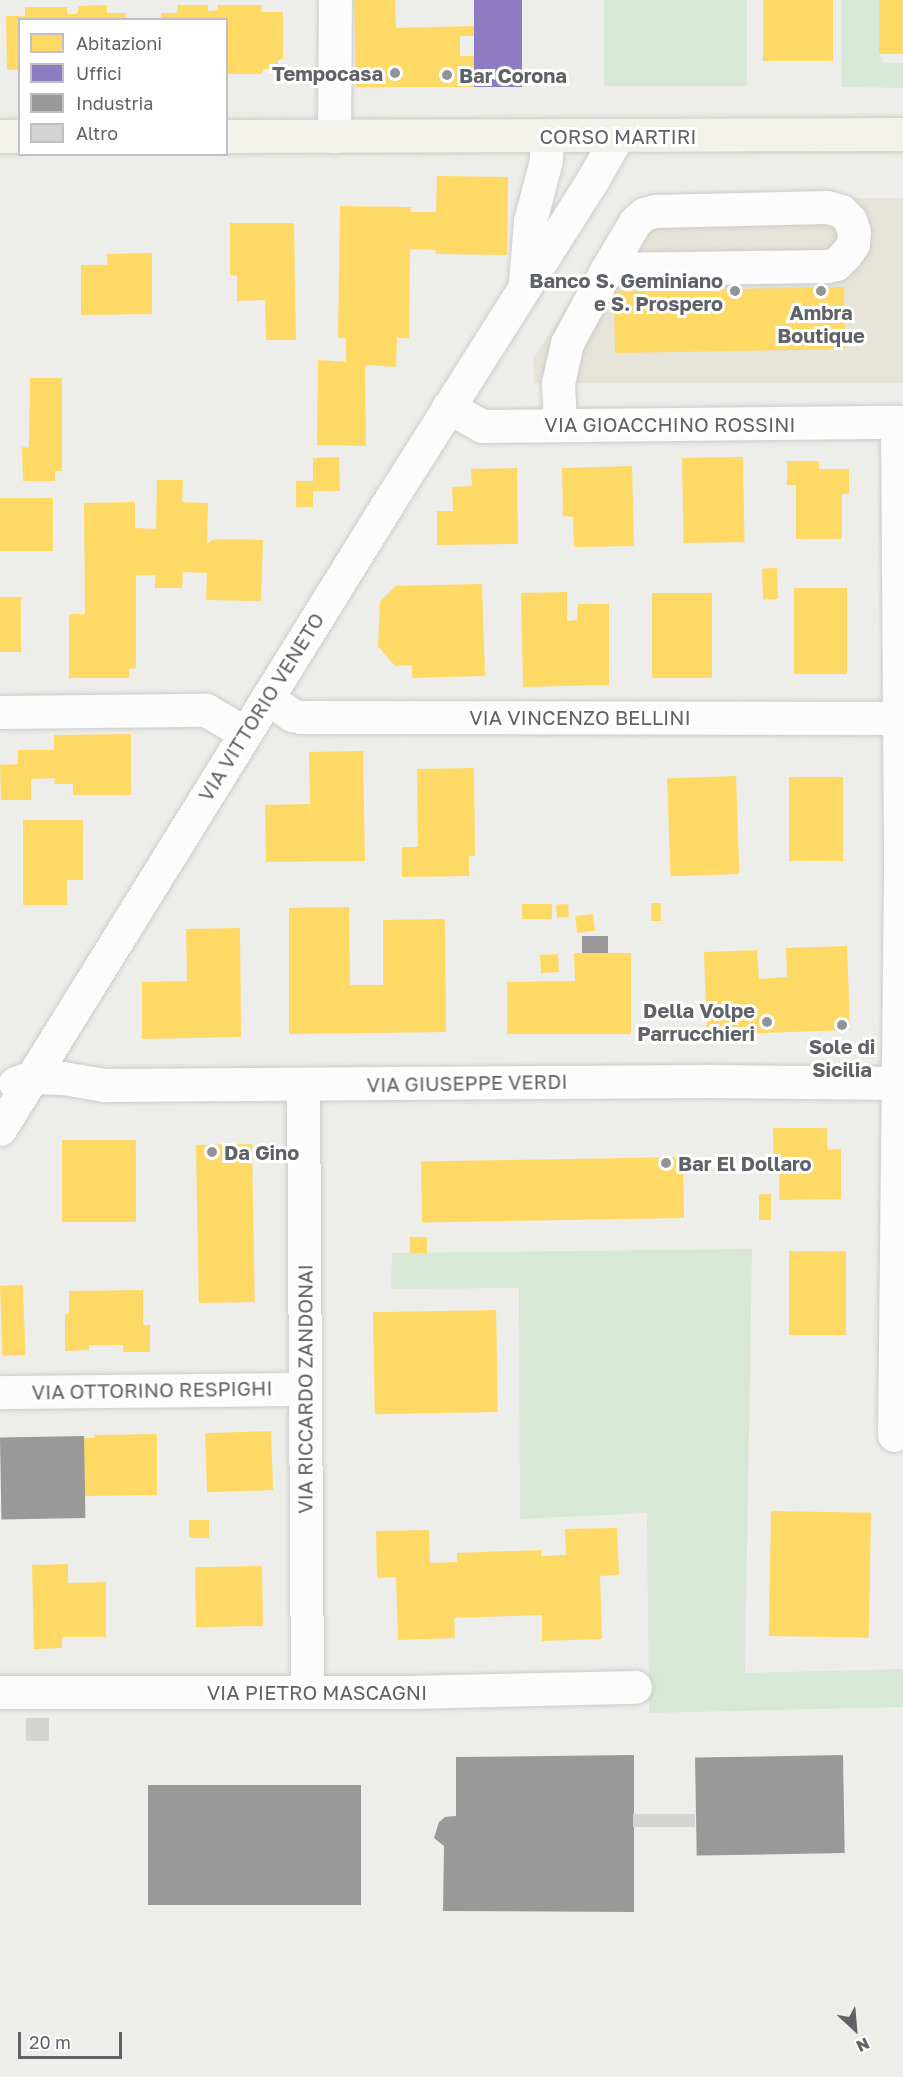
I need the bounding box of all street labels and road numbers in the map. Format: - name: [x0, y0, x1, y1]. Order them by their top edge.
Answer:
- street label: CORSO MARTIRI: [539, 124, 697, 148]
- street label: VIA GIOACCHINO ROSSINI: [544, 412, 796, 436]
- street label: VIA VITTORIO VENETO: [193, 608, 329, 806]
- street label: VIA VINCENZO BELLINI: [469, 705, 691, 729]
- street label: VIA GIUSEPPE VERDI: [366, 1069, 568, 1097]
- street label: VIA RICCARDO ZANDONAI: [293, 1264, 317, 1514]
- street label: VIA OTTORINO RESPIGHI: [31, 1376, 273, 1404]
- street label: VIA PIETRO MASCAGNI: [207, 1680, 427, 1704]

